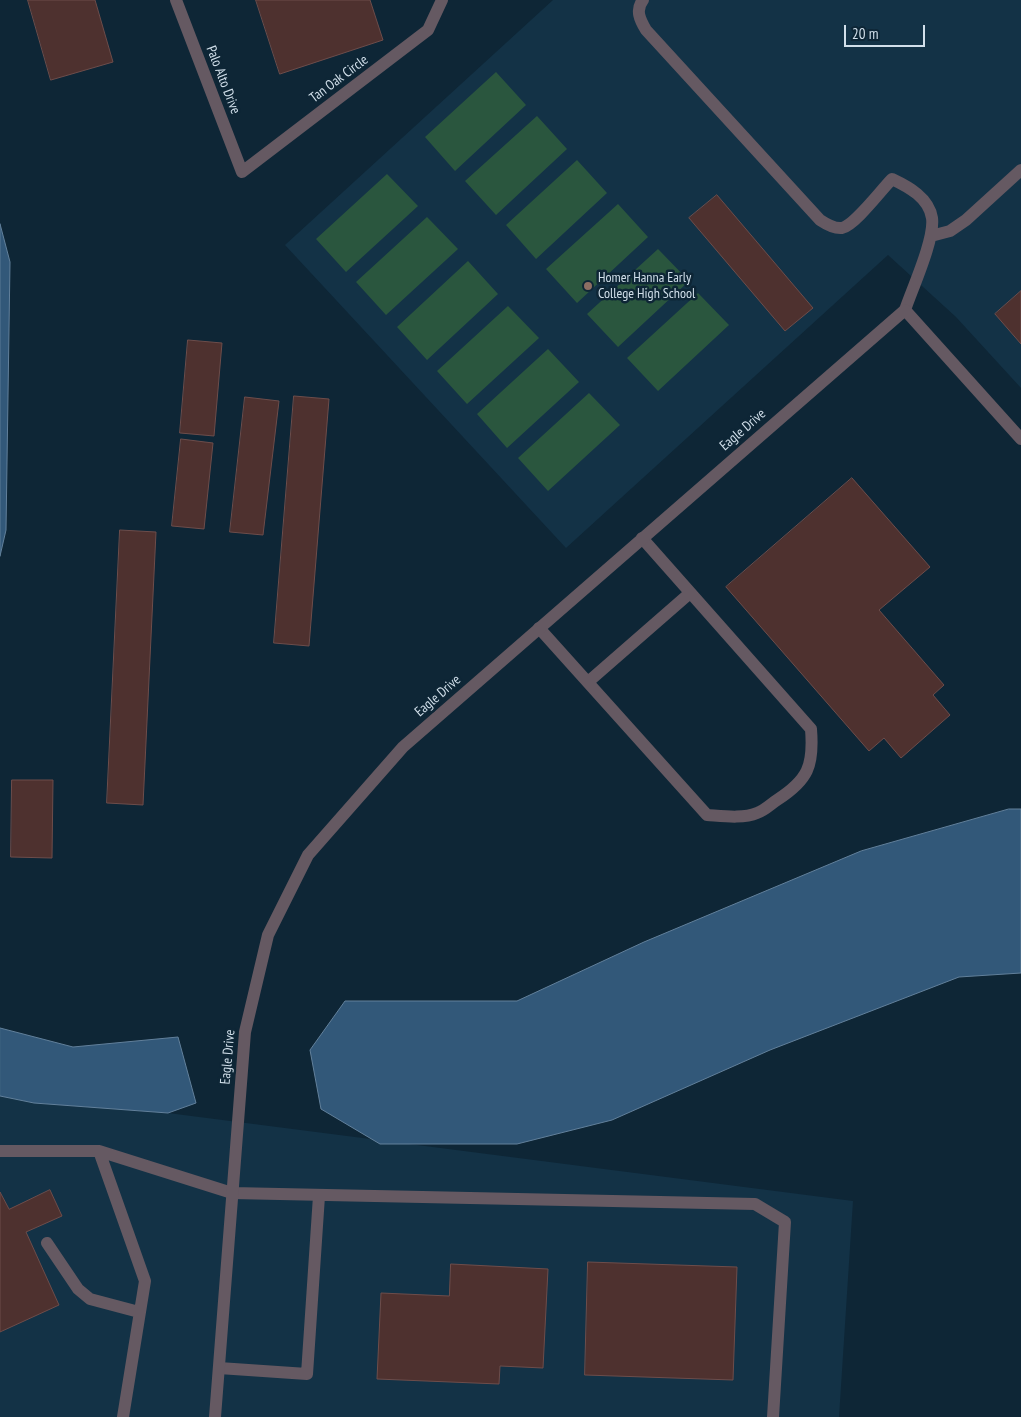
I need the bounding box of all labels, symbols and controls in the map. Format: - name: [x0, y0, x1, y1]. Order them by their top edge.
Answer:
- scale bar: [846, 15, 927, 47]
- text: 20 m: [852, 24, 878, 43]
- street label: Palo Alto Drive: [202, 43, 244, 117]
- street label: Tan Oak Circle: [306, 52, 372, 106]
- place label: Homer Hanna Early College High School: [598, 270, 695, 302]
- marker: Homer Hanna Early College High School: [582, 280, 594, 292]
- street label: Eagle Drive: [717, 406, 769, 454]
- street label: Eagle Drive: [412, 672, 464, 720]
- street label: Eagle Drive: [217, 1029, 239, 1085]

